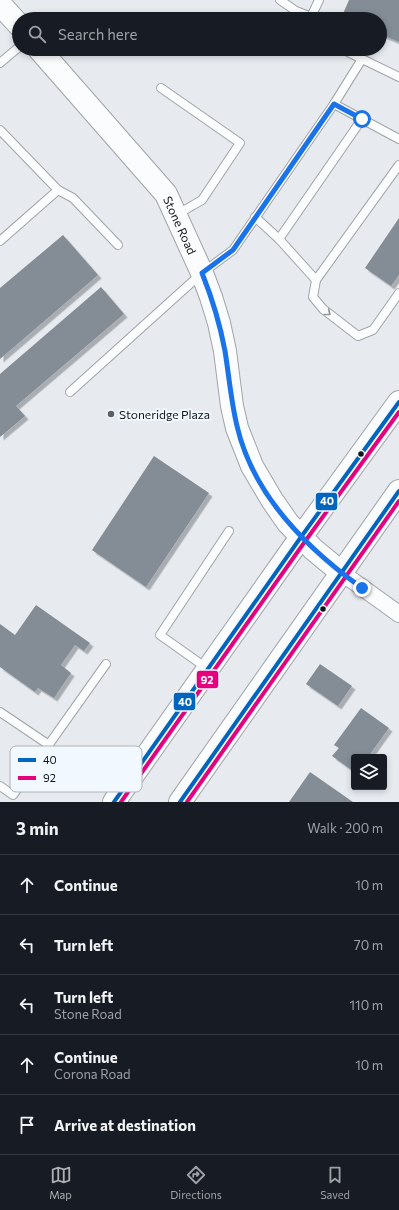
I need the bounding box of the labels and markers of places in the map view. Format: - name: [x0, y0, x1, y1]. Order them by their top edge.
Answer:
- place label: Stoneridge Plaza: [119, 407, 210, 421]
- marker: Stoneridge Plaza: [106, 409, 116, 419]
- unlabelled marker: [356, 449, 366, 459]
- unlabelled marker: [318, 604, 328, 614]

